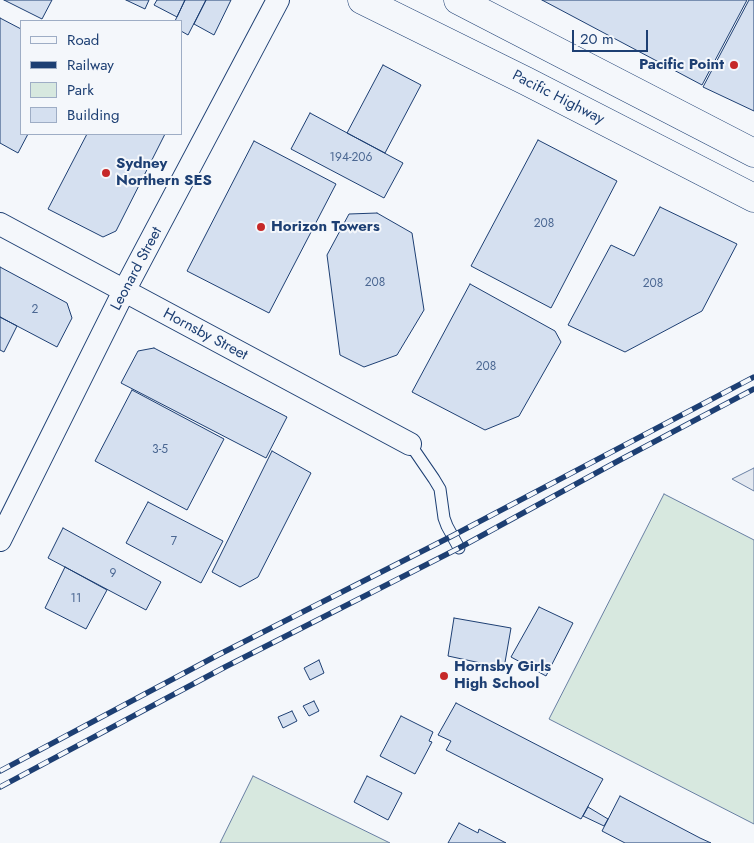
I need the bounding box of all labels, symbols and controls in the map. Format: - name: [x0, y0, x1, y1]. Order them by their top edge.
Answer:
- legend: [20, 20, 182, 135]
- scale bar: [574, 20, 650, 52]
- text: 20 m: [580, 28, 614, 50]
- text: Road: [67, 29, 99, 51]
- text: Railway: [67, 54, 114, 76]
- place label: Pacific Point: [639, 56, 724, 74]
- marker: Pacific Point: [728, 59, 740, 71]
- street label: Pacific Highway: [509, 67, 607, 129]
- text: Park: [67, 79, 94, 101]
- text: Building: [67, 104, 119, 126]
- house number: 194-206: [330, 151, 372, 165]
- place label: Sydney Northern SES: [116, 155, 212, 190]
- marker: Sydney Northern SES: [100, 167, 112, 179]
- house number: 208: [534, 217, 554, 231]
- place label: Horizon Towers: [271, 218, 380, 236]
- marker: Horizon Towers: [255, 221, 267, 233]
- street label: Leonard Street: [108, 224, 166, 314]
- house number: 208: [365, 276, 385, 290]
- house number: 208: [643, 277, 663, 291]
- house number: 2: [32, 303, 38, 317]
- street label: Hornsby Street: [160, 305, 250, 365]
- house number: 208: [476, 360, 496, 374]
- house number: 3-5: [152, 443, 168, 457]
- house number: 7: [171, 535, 177, 549]
- house number: 9: [110, 567, 116, 581]
- house number: 11: [71, 592, 81, 606]
- place label: Hornsby Girls High School: [454, 658, 551, 693]
- marker: Hornsby Girls High School: [438, 670, 450, 682]

